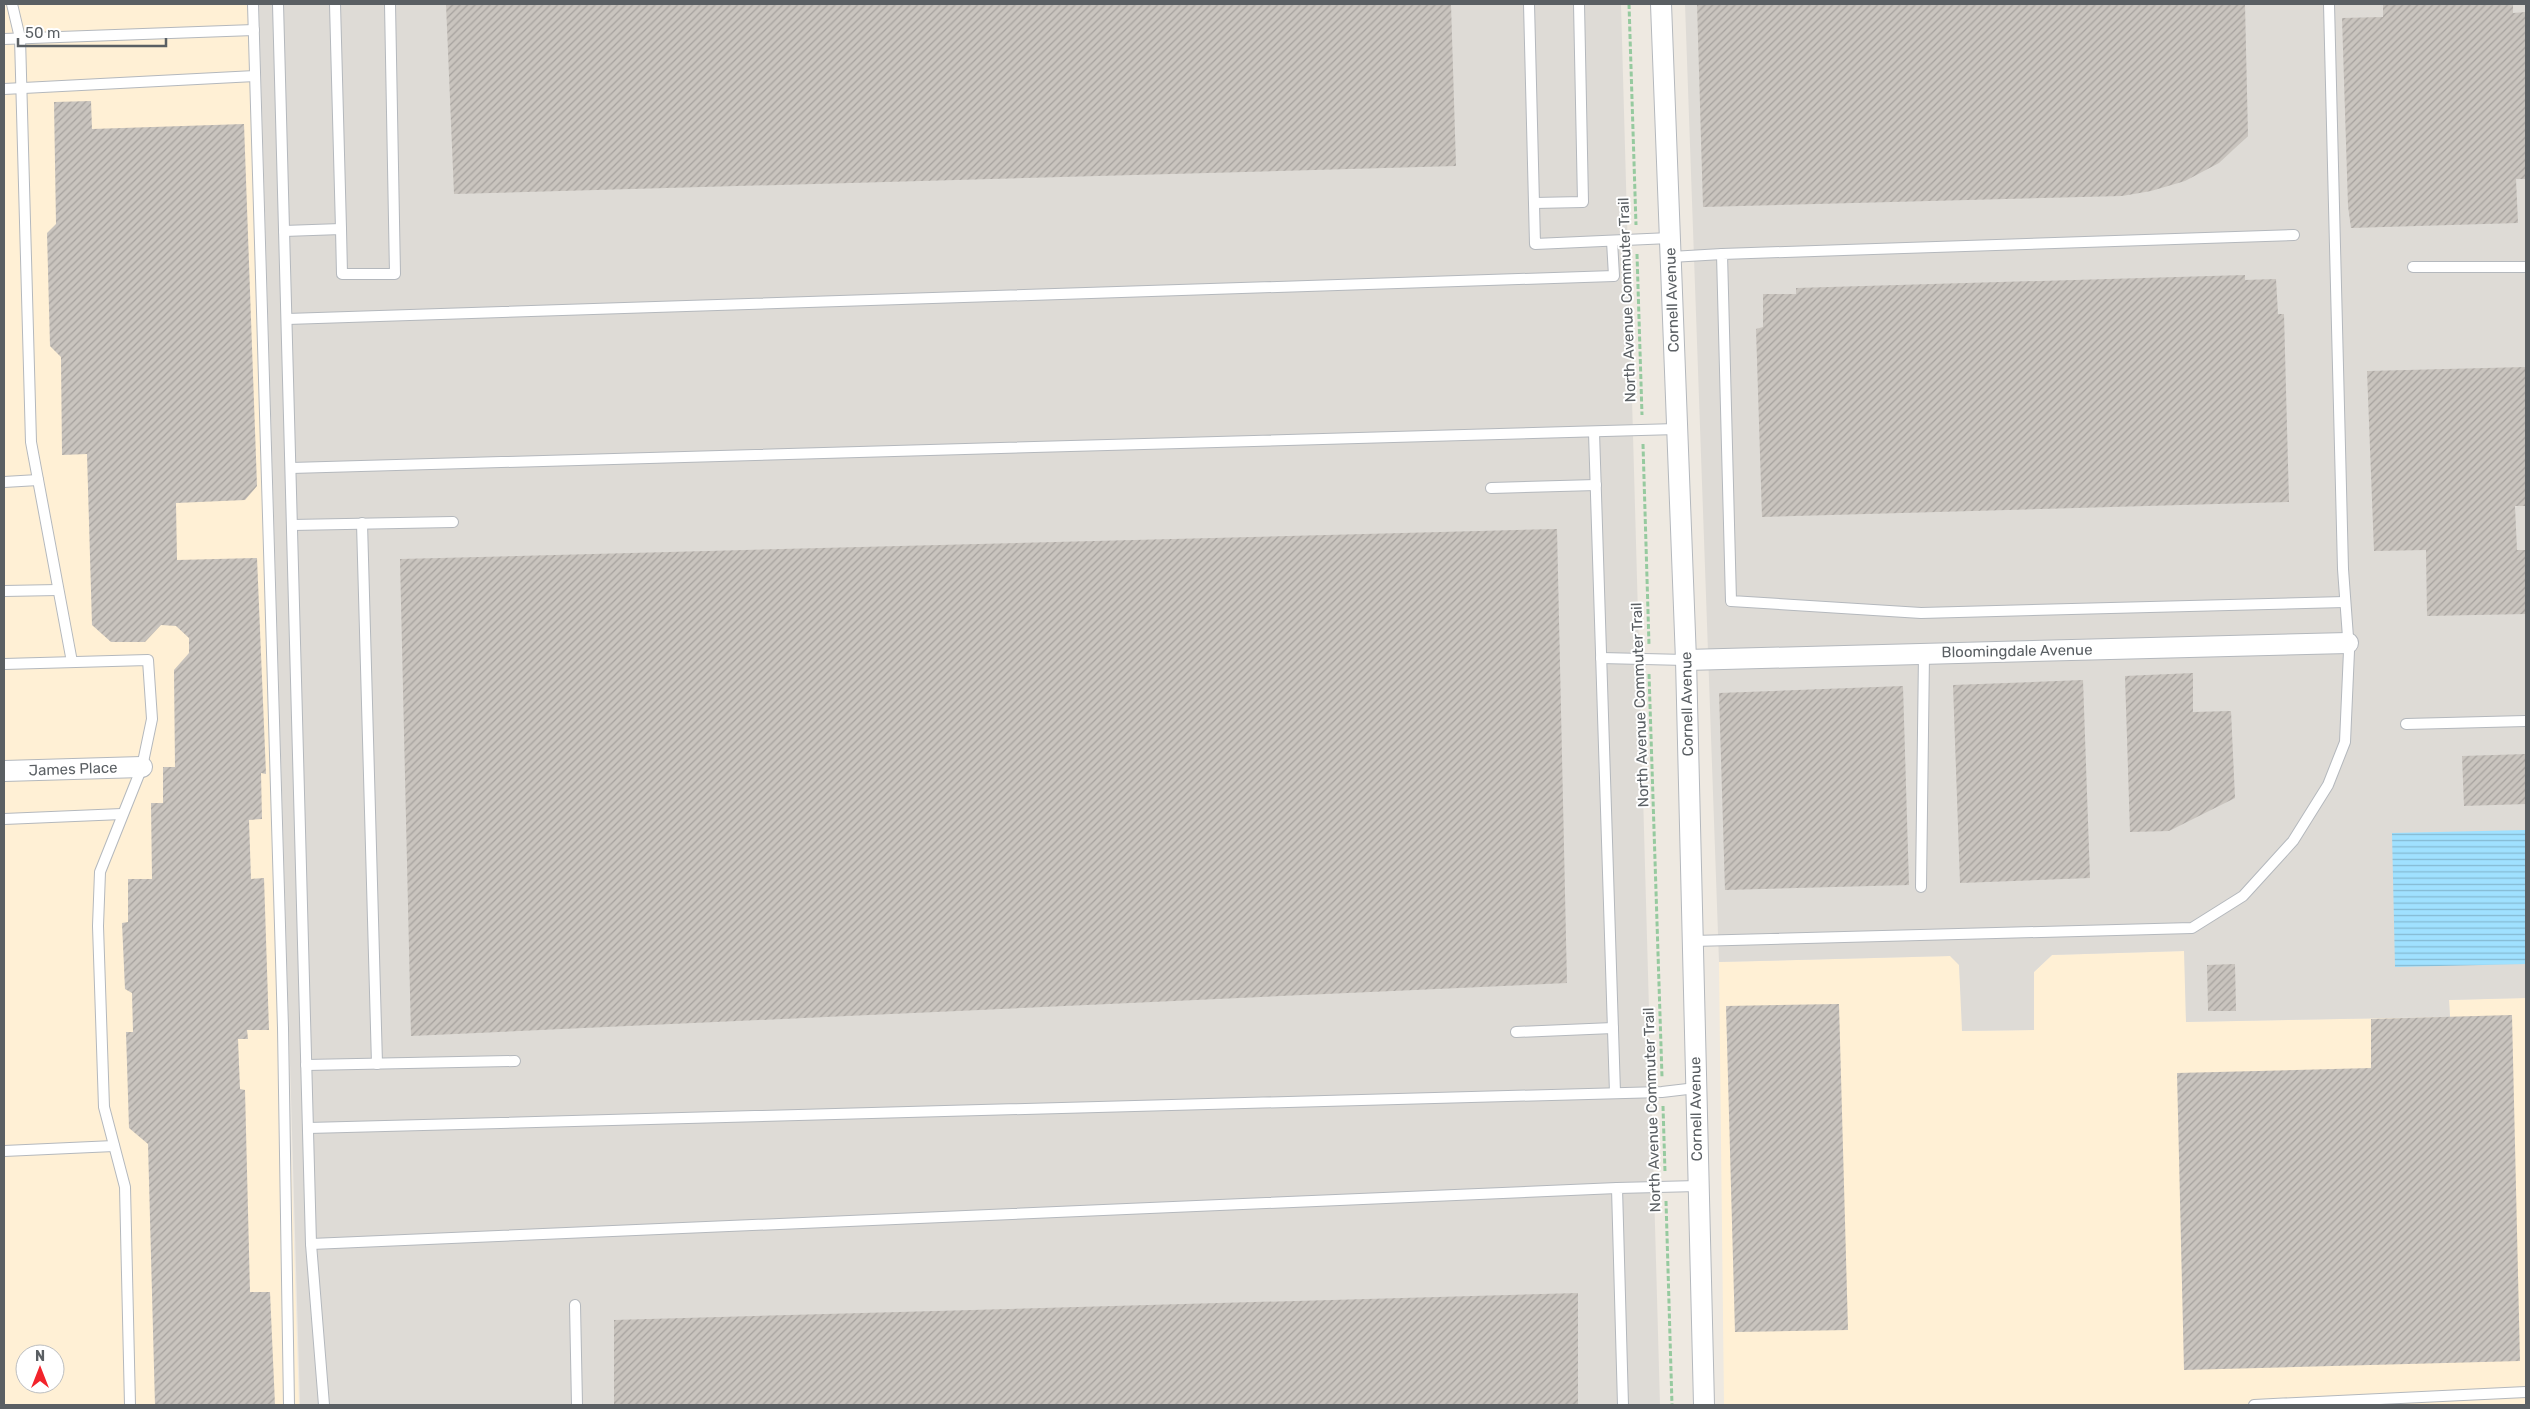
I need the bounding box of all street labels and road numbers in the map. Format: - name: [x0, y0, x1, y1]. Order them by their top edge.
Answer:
- street label: North Avenue Commuter Trail: [1614, 197, 1640, 403]
- street label: Cornell Avenue: [1661, 247, 1683, 353]
- street label: North Avenue Commuter Trail: [1627, 602, 1653, 808]
- street label: Bloomingdale Avenue: [1941, 641, 2093, 661]
- street label: Cornell Avenue: [1677, 651, 1697, 757]
- street label: James Place: [28, 758, 118, 780]
- street label: North Avenue Commuter Trail: [1639, 1007, 1665, 1213]
- street label: Cornell Avenue: [1686, 1056, 1706, 1162]

